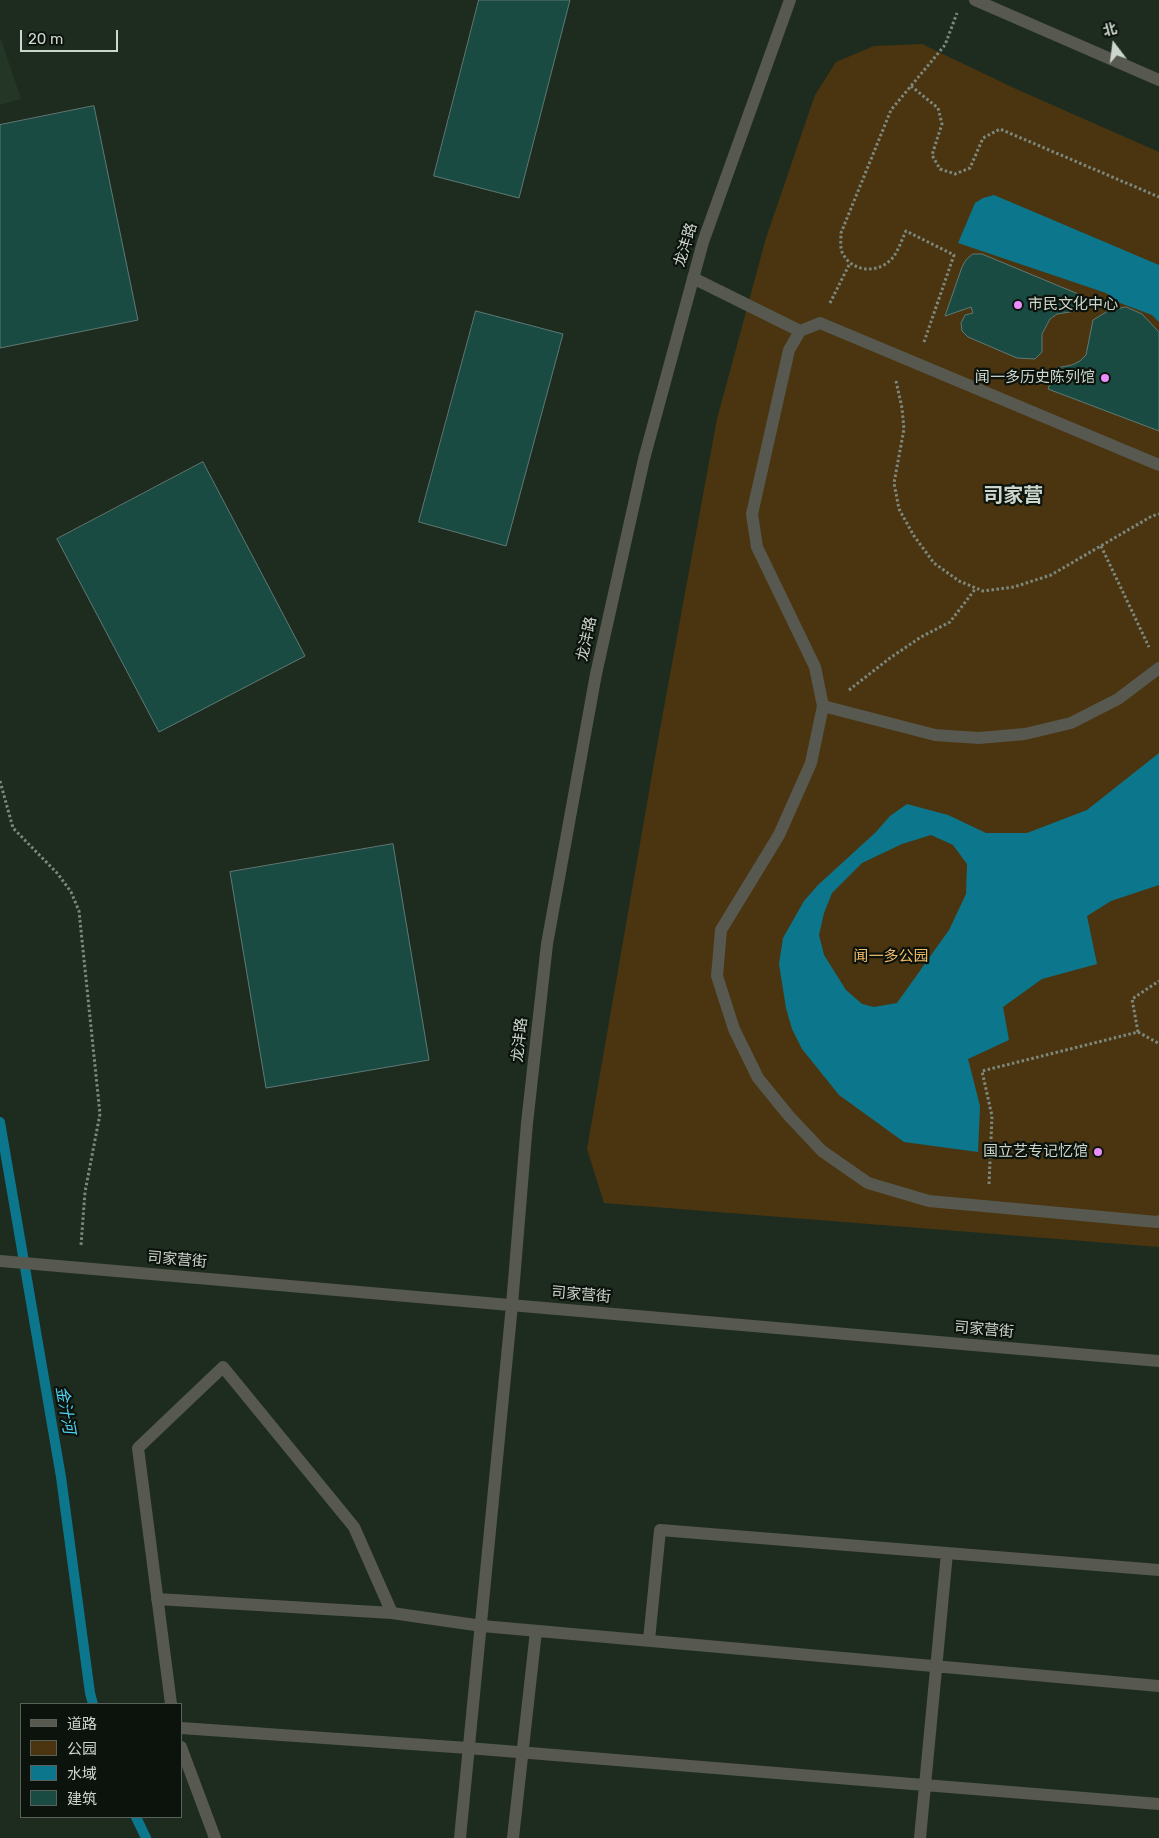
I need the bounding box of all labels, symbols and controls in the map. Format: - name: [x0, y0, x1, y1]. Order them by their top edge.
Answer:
- scale bar: [22, 20, 120, 52]
- north arrow: [1089, 20, 1139, 70]
- text: 北: [1101, 20, 1119, 40]
- text: 20 m: [28, 30, 63, 48]
- street label: 龙沣路: [671, 221, 701, 269]
- place label: 市民文化中心: [1028, 296, 1118, 314]
- marker: 市民文化中心: [1012, 299, 1024, 311]
- place label: 闻一多历史陈列馆: [975, 369, 1095, 387]
- marker: 闻一多历史陈列馆: [1099, 372, 1111, 384]
- district label: 司家营: [983, 484, 1043, 508]
- street label: 龙沣路: [574, 615, 600, 663]
- park label: 闻一多公园: [854, 948, 928, 966]
- street label: 龙沣路: [509, 1017, 531, 1063]
- place label: 国立艺专记忆馆: [983, 1143, 1088, 1161]
- marker: 国立艺专记忆馆: [1092, 1146, 1104, 1158]
- street label: 司家营街: [146, 1248, 208, 1272]
- street label: 司家营街: [550, 1283, 612, 1307]
- street label: 司家营街: [953, 1318, 1015, 1342]
- water label: 金汁河: [51, 1385, 79, 1435]
- legend: [20, 1703, 182, 1818]
- text: 道路: [67, 1715, 97, 1733]
- text: 公园: [67, 1740, 97, 1758]
- text: 水域: [67, 1765, 97, 1783]
- text: 建筑: [67, 1790, 97, 1808]

